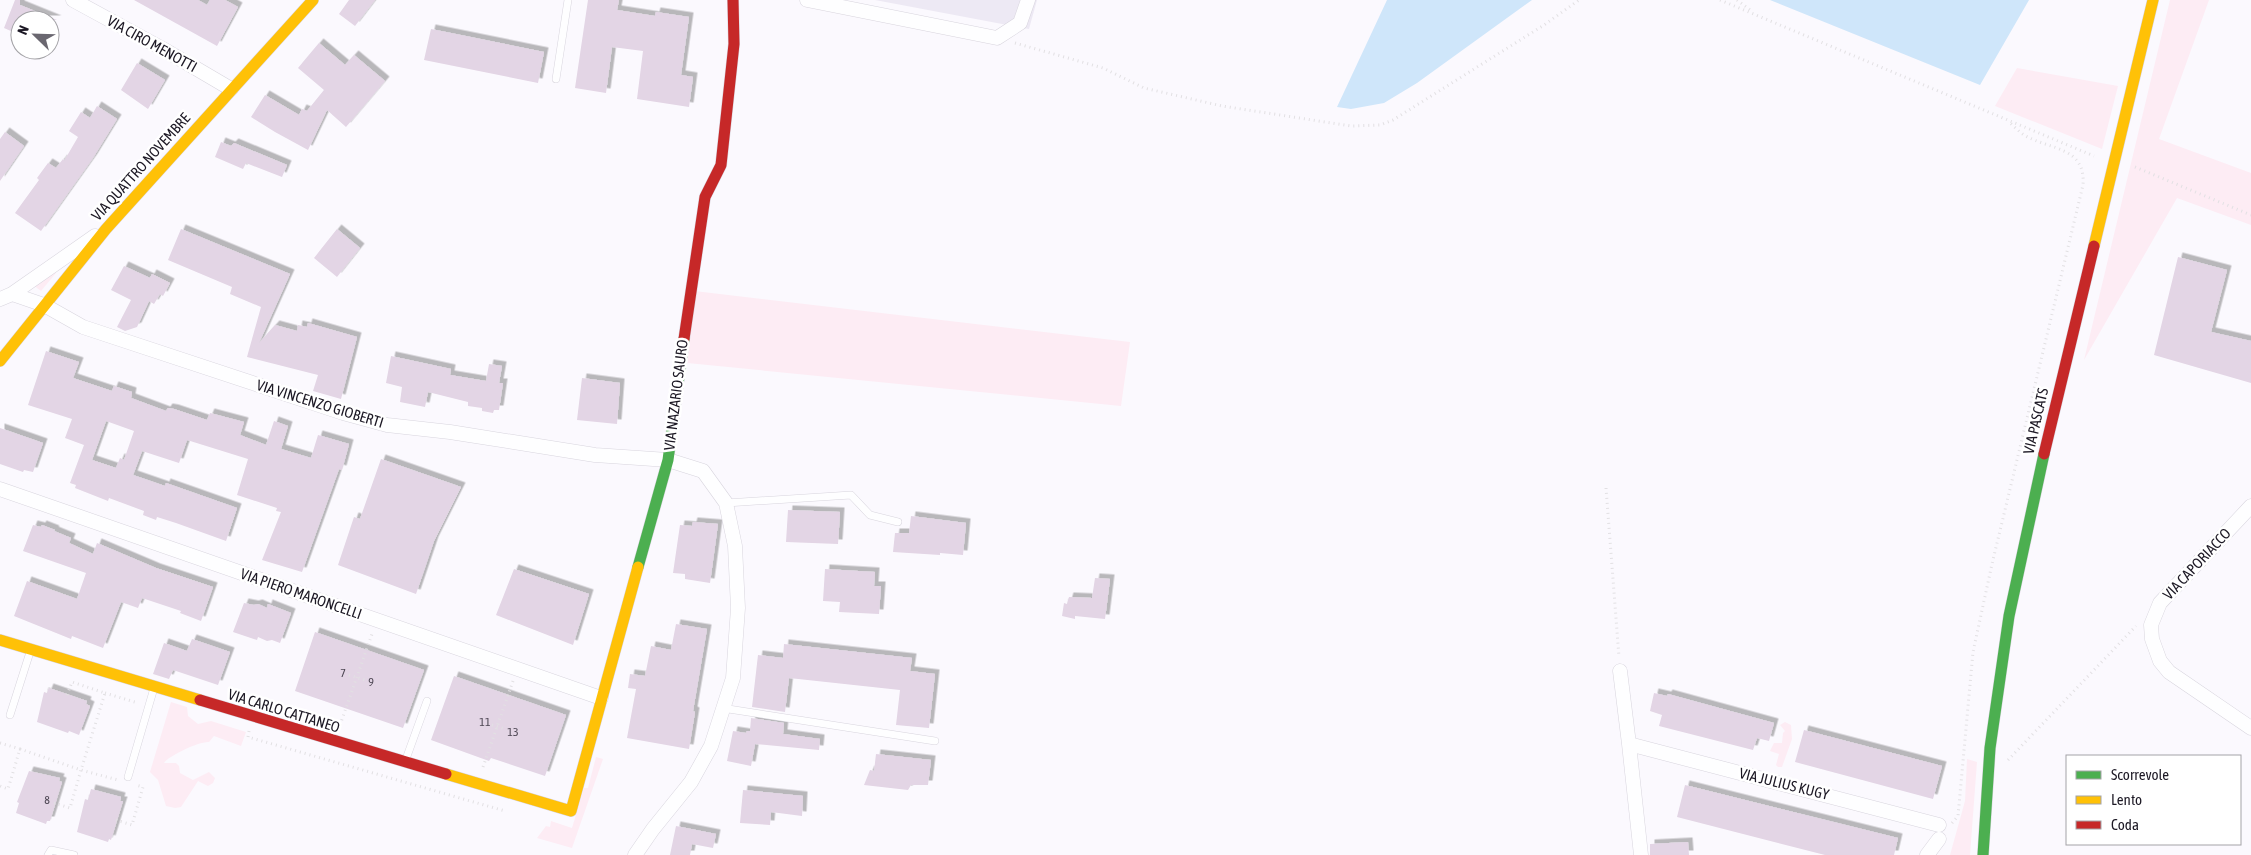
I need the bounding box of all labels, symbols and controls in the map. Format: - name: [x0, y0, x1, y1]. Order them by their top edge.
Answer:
- north arrow: [10, 10, 60, 60]
- street label: VIA CIRO MENOTTI: [104, 12, 200, 75]
- text: N: [14, 23, 32, 37]
- street label: VIA QUATTRO NOVEMBRE: [88, 109, 194, 224]
- street label: VIA NAZARIO SAURO: [660, 338, 691, 451]
- street label: VIA VINCENZO GIOBERTI: [254, 376, 386, 431]
- street label: VIA PASCATS: [2020, 386, 2051, 456]
- street label: VIA CAPORIACCO: [2159, 524, 2234, 603]
- street label: VIA PIERO MARONCELLI: [238, 565, 364, 622]
- house number: 7: [340, 666, 346, 680]
- house number: 9: [368, 675, 374, 689]
- street label: VIA CARLO CATTANEO: [226, 685, 342, 736]
- house number: 11: [479, 715, 491, 729]
- house number: 13: [507, 725, 519, 739]
- legend: [2066, 755, 2241, 845]
- street label: VIA JULIUS KUGY: [1737, 764, 1831, 803]
- text: Scorrevole: [2111, 766, 2169, 783]
- text: Lento: [2111, 791, 2142, 808]
- house number: 8: [44, 793, 50, 807]
- text: Coda: [2111, 816, 2139, 833]

